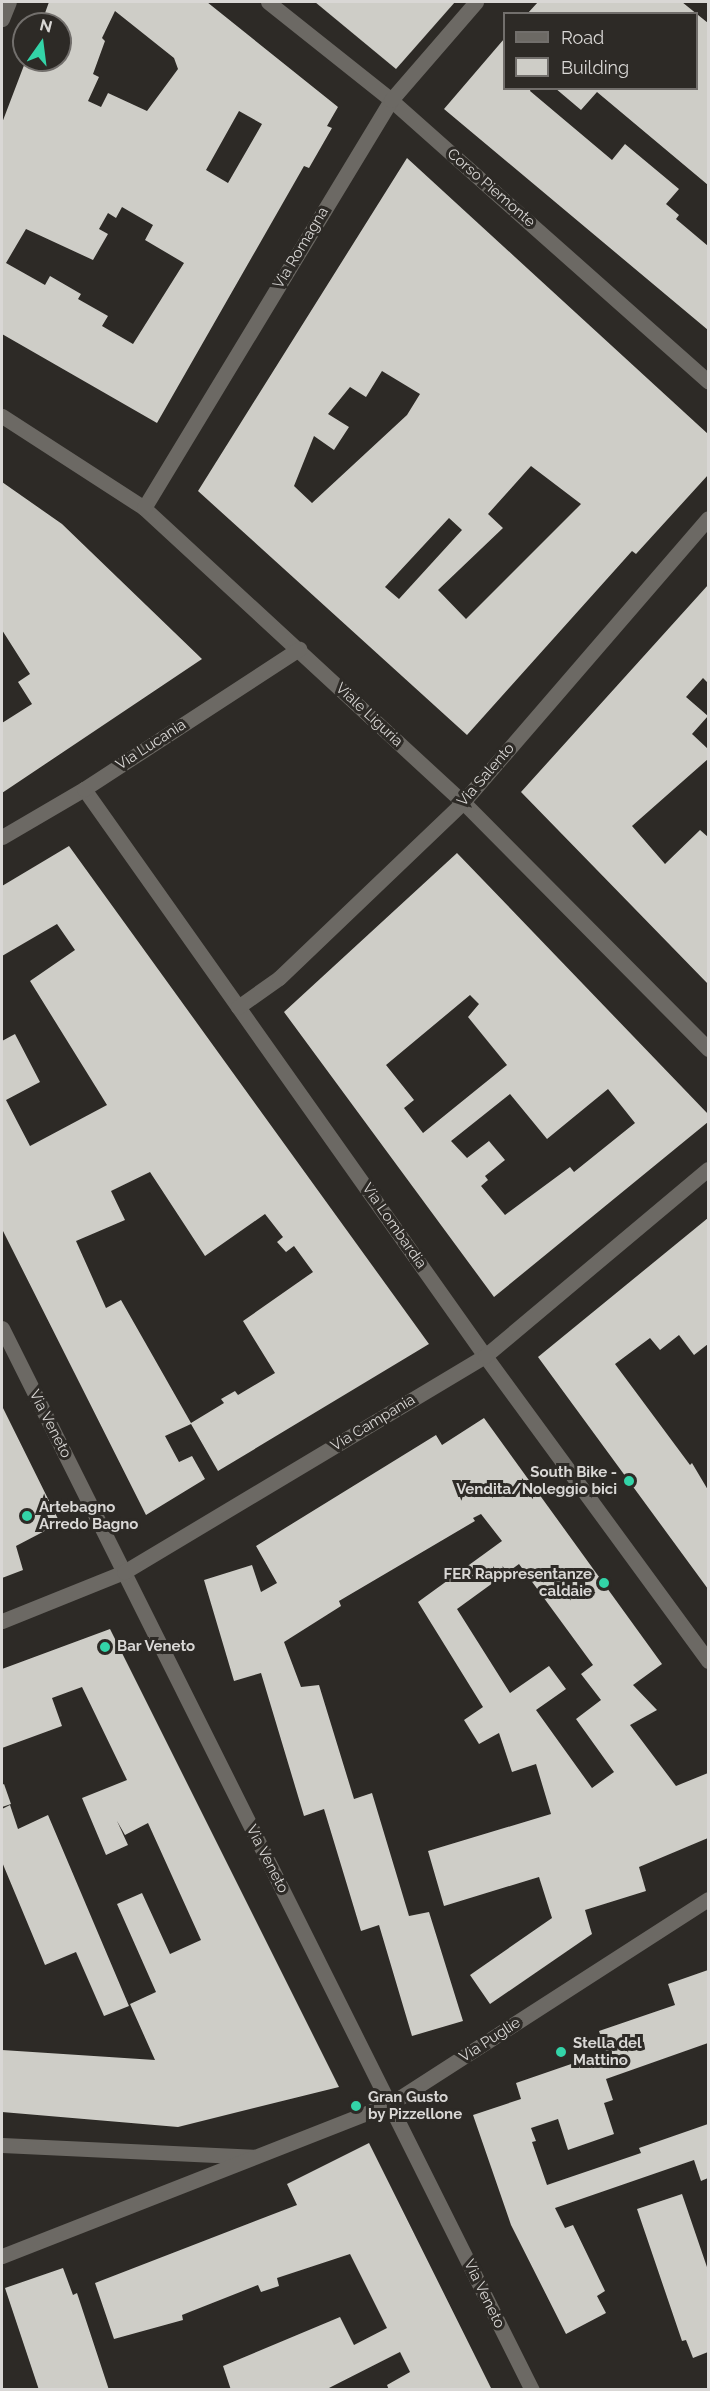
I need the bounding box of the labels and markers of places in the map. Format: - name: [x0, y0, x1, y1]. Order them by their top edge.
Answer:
- place label: South Bike - Vendita/Noleggio bici: [456, 1463, 617, 1498]
- marker: South Bike - Vendita/Noleggio bici: [622, 1474, 636, 1488]
- place label: Artebagno Arredo Bagno: [39, 1498, 138, 1533]
- marker: Artebagno Arredo Bagno: [20, 1509, 34, 1523]
- place label: FER Rappresentanze caldaie: [444, 1565, 592, 1600]
- marker: FER Rappresentanze caldaie: [597, 1576, 611, 1590]
- place label: Bar Veneto: [117, 1638, 196, 1656]
- marker: Bar Veneto: [98, 1640, 112, 1654]
- place label: Stella del Mattino: [573, 2034, 642, 2069]
- marker: Stella del Mattino: [554, 2045, 568, 2059]
- place label: Gran Gusto by Pizzellone: [368, 2088, 463, 2123]
- marker: Gran Gusto by Pizzellone: [349, 2099, 363, 2113]

